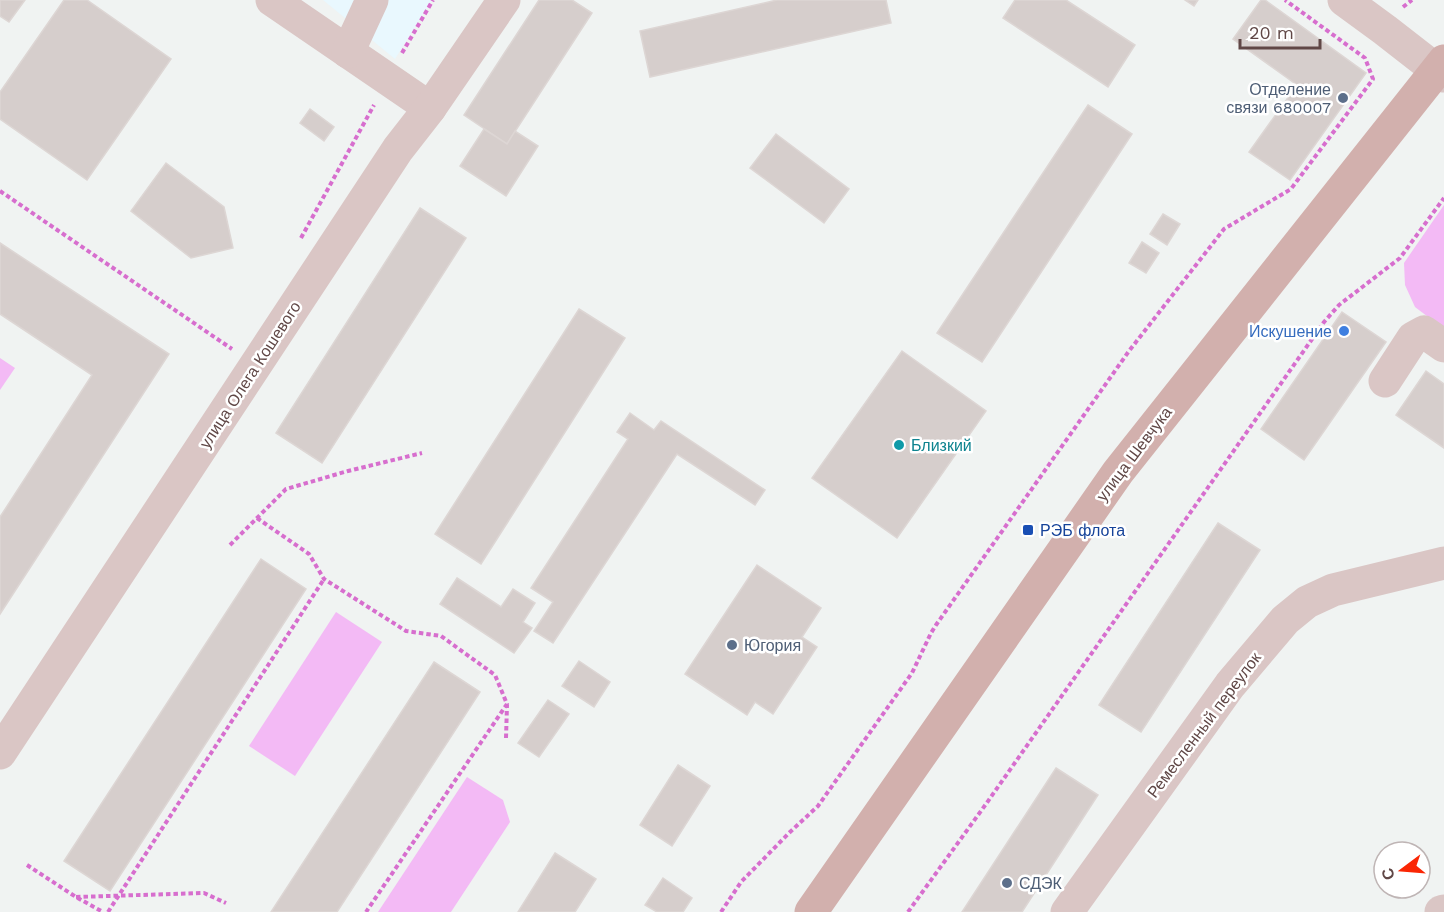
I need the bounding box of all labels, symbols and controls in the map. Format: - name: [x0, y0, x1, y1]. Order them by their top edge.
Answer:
- scale bar: [1240, 12, 1320, 50]
- text: 20 m: [1249, 22, 1294, 43]
- place label: Отделение связи 680007: [1226, 80, 1331, 117]
- marker: Отделение связи 680007: [1336, 91, 1350, 105]
- street label: улица Олега Кошевого: [195, 298, 305, 452]
- place label: Искушение: [1249, 322, 1332, 341]
- marker: Искушение: [1337, 324, 1351, 338]
- street label: улица Шевчука: [1092, 403, 1176, 505]
- place label: Близкий: [911, 436, 972, 455]
- marker: Близкий: [892, 438, 906, 452]
- place label: РЭБ флота: [1040, 521, 1125, 540]
- marker: РЭБ флота: [1021, 523, 1035, 537]
- place label: Югория: [744, 636, 801, 655]
- marker: Югория: [725, 638, 739, 652]
- street label: Ремесленный переулок: [1143, 648, 1265, 801]
- north arrow: [1372, 840, 1432, 900]
- text: С: [1377, 865, 1399, 882]
- place label: СДЭК: [1019, 874, 1063, 893]
- marker: СДЭК: [1000, 876, 1014, 890]

